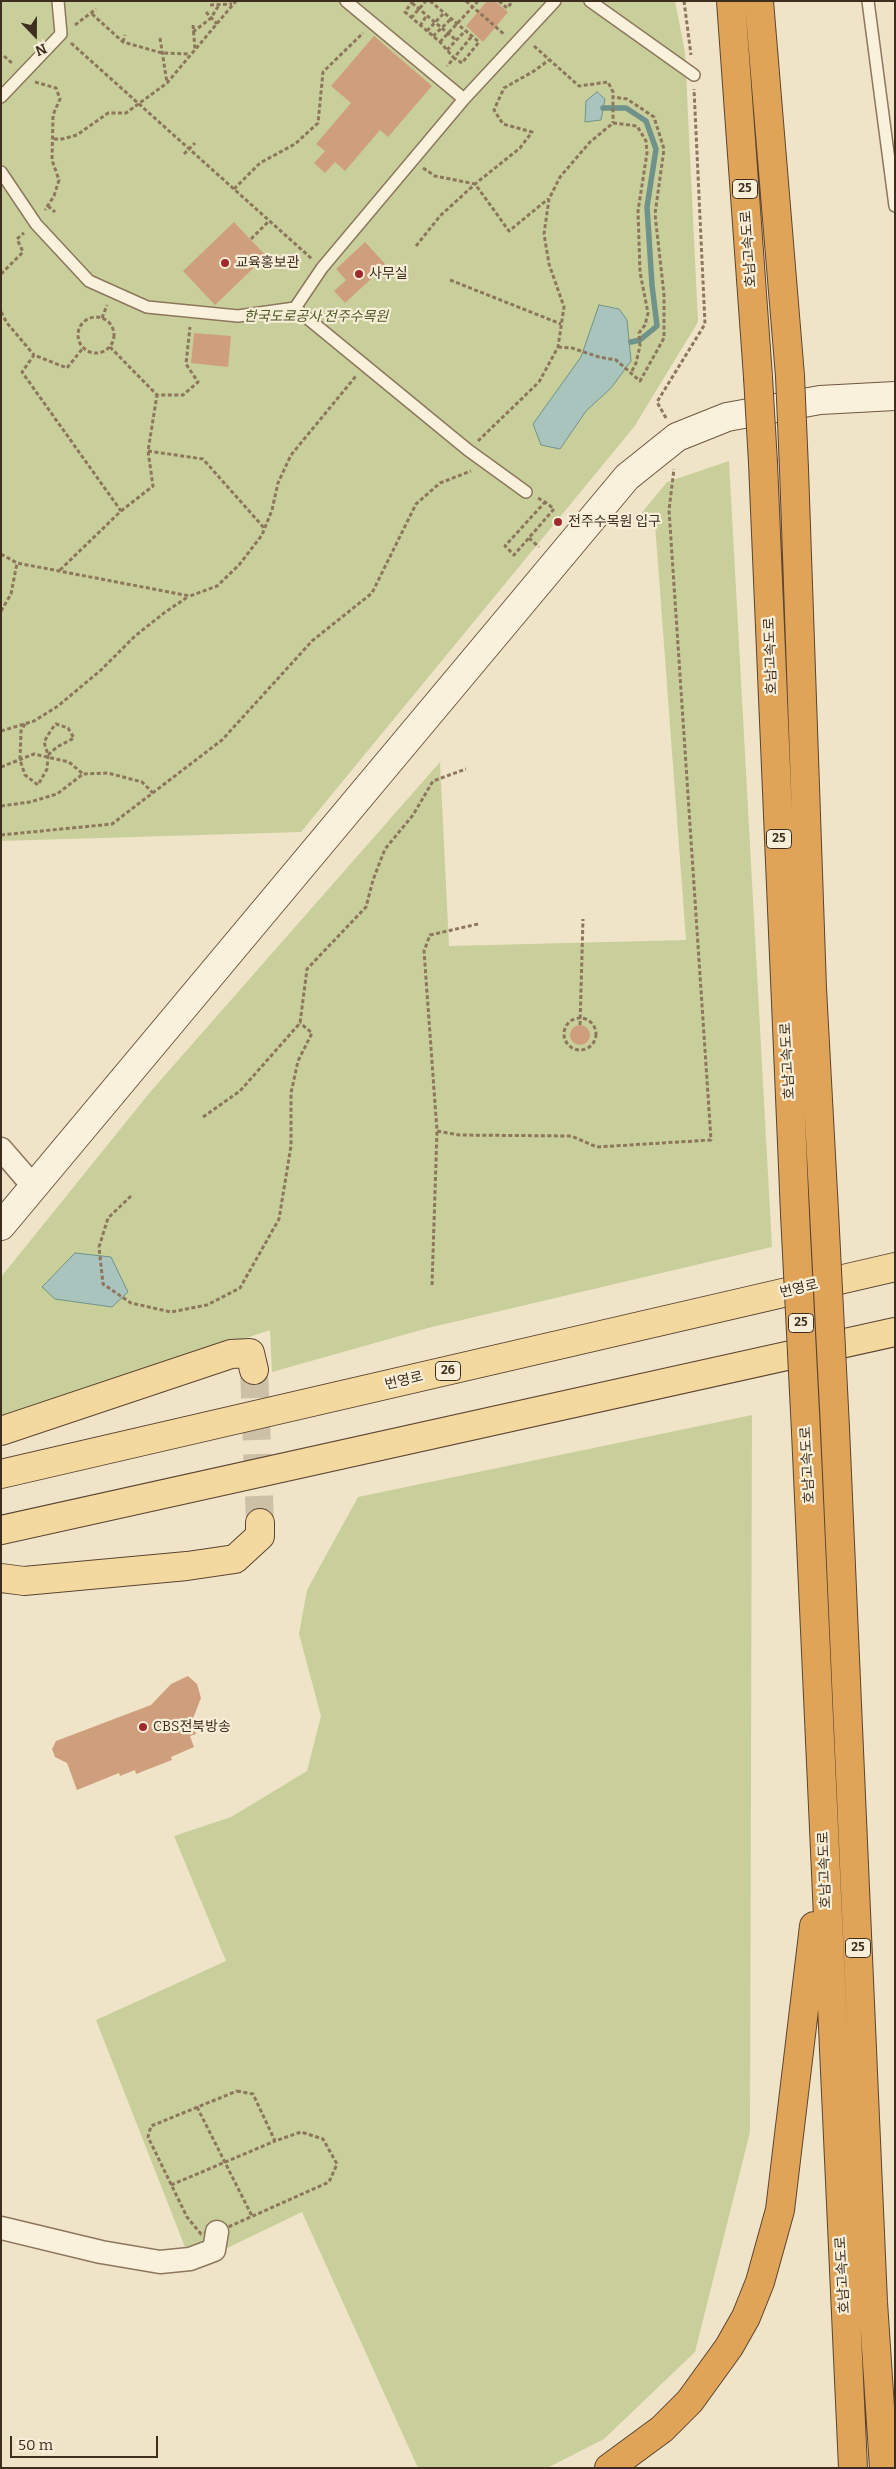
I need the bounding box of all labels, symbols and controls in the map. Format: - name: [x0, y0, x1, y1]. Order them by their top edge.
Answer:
- north arrow: [10, 10, 60, 60]
- text: N: [33, 39, 49, 59]
- road number: 25: [732, 180, 758, 198]
- street label: 호남고속도로: [738, 210, 760, 288]
- place label: 교육홍보관: [235, 255, 299, 271]
- marker: 교육홍보관: [219, 257, 231, 269]
- place label: 사무실: [369, 266, 408, 282]
- marker: 사무실: [353, 268, 365, 280]
- park label: 한국도로공사 전주수목원: [244, 309, 388, 325]
- place label: 전주수목원 입구: [568, 514, 661, 530]
- marker: 전주수목원 입구: [552, 516, 564, 528]
- street label: 호남고속도로: [761, 617, 781, 695]
- road number: 25: [766, 830, 792, 849]
- street label: 호남고속도로: [778, 1022, 798, 1100]
- street label: 번영로: [778, 1276, 820, 1302]
- road number: 25: [788, 1314, 814, 1332]
- road number: 26: [436, 1362, 460, 1380]
- street label: 번영로: [383, 1368, 425, 1394]
- street label: 호남고속도로: [798, 1426, 818, 1504]
- place label: CBS전북방송: [153, 1719, 231, 1735]
- marker: CBS전북방송: [137, 1721, 149, 1733]
- street label: 호남고속도로: [815, 1831, 835, 1909]
- road number: 25: [846, 1939, 870, 1958]
- street label: 호남고속도로: [833, 2236, 853, 2314]
- scale bar: [12, 2426, 160, 2458]
- text: 50 m: [18, 2436, 53, 2454]

